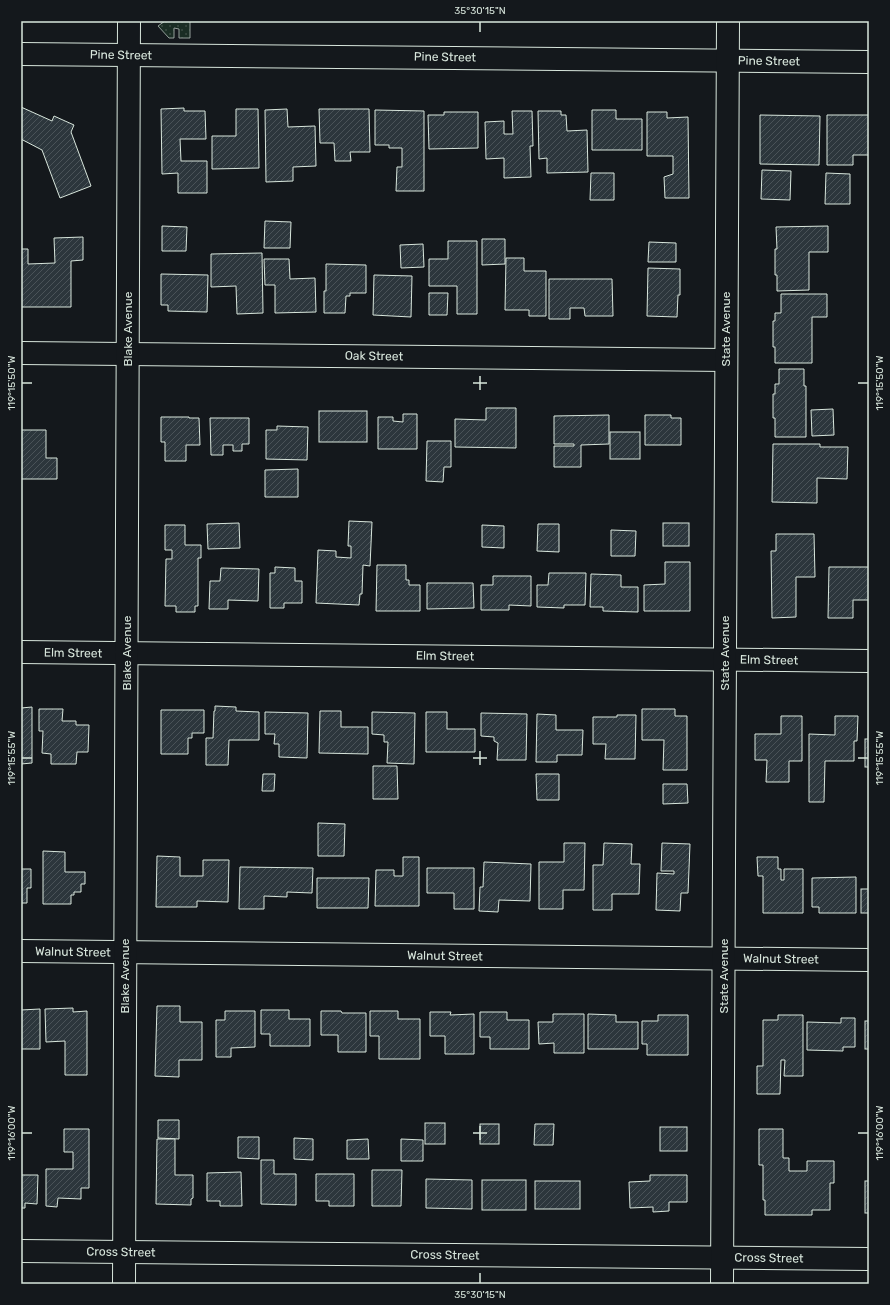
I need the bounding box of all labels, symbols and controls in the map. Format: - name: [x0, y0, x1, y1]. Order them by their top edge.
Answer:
- text: 35°30'15"N: [454, 5, 506, 17]
- street label: Pine Street: [90, 47, 153, 63]
- street label: Pine Street: [414, 49, 477, 65]
- street label: Pine Street: [738, 53, 801, 69]
- street label: Blake Avenue: [121, 291, 135, 366]
- street label: State Avenue: [719, 291, 733, 366]
- street label: Oak Street: [345, 348, 404, 364]
- text: 119°15'50"W: [6, 356, 18, 410]
- text: 119°15'50"W: [874, 356, 886, 410]
- street label: Blake Avenue: [120, 615, 134, 690]
- street label: State Avenue: [718, 615, 732, 690]
- street label: Elm Street: [44, 645, 103, 661]
- street label: Elm Street: [416, 648, 475, 664]
- street label: Elm Street: [740, 652, 799, 668]
- text: 119°15'55"W: [6, 731, 18, 785]
- text: 119°15'55"W: [874, 731, 886, 785]
- street label: Blake Avenue: [118, 938, 132, 1013]
- street label: State Avenue: [717, 938, 731, 1013]
- street label: Walnut Street: [35, 944, 111, 960]
- street label: Walnut Street: [407, 948, 483, 964]
- street label: Walnut Street: [743, 951, 819, 967]
- text: 119°16'00"W: [6, 1106, 18, 1160]
- text: 119°16'00"W: [874, 1106, 886, 1160]
- street label: Cross Street: [86, 1244, 156, 1260]
- street label: Cross Street: [410, 1247, 480, 1263]
- street label: Cross Street: [734, 1250, 804, 1266]
- text: 35°30'15"N: [454, 1289, 506, 1301]

